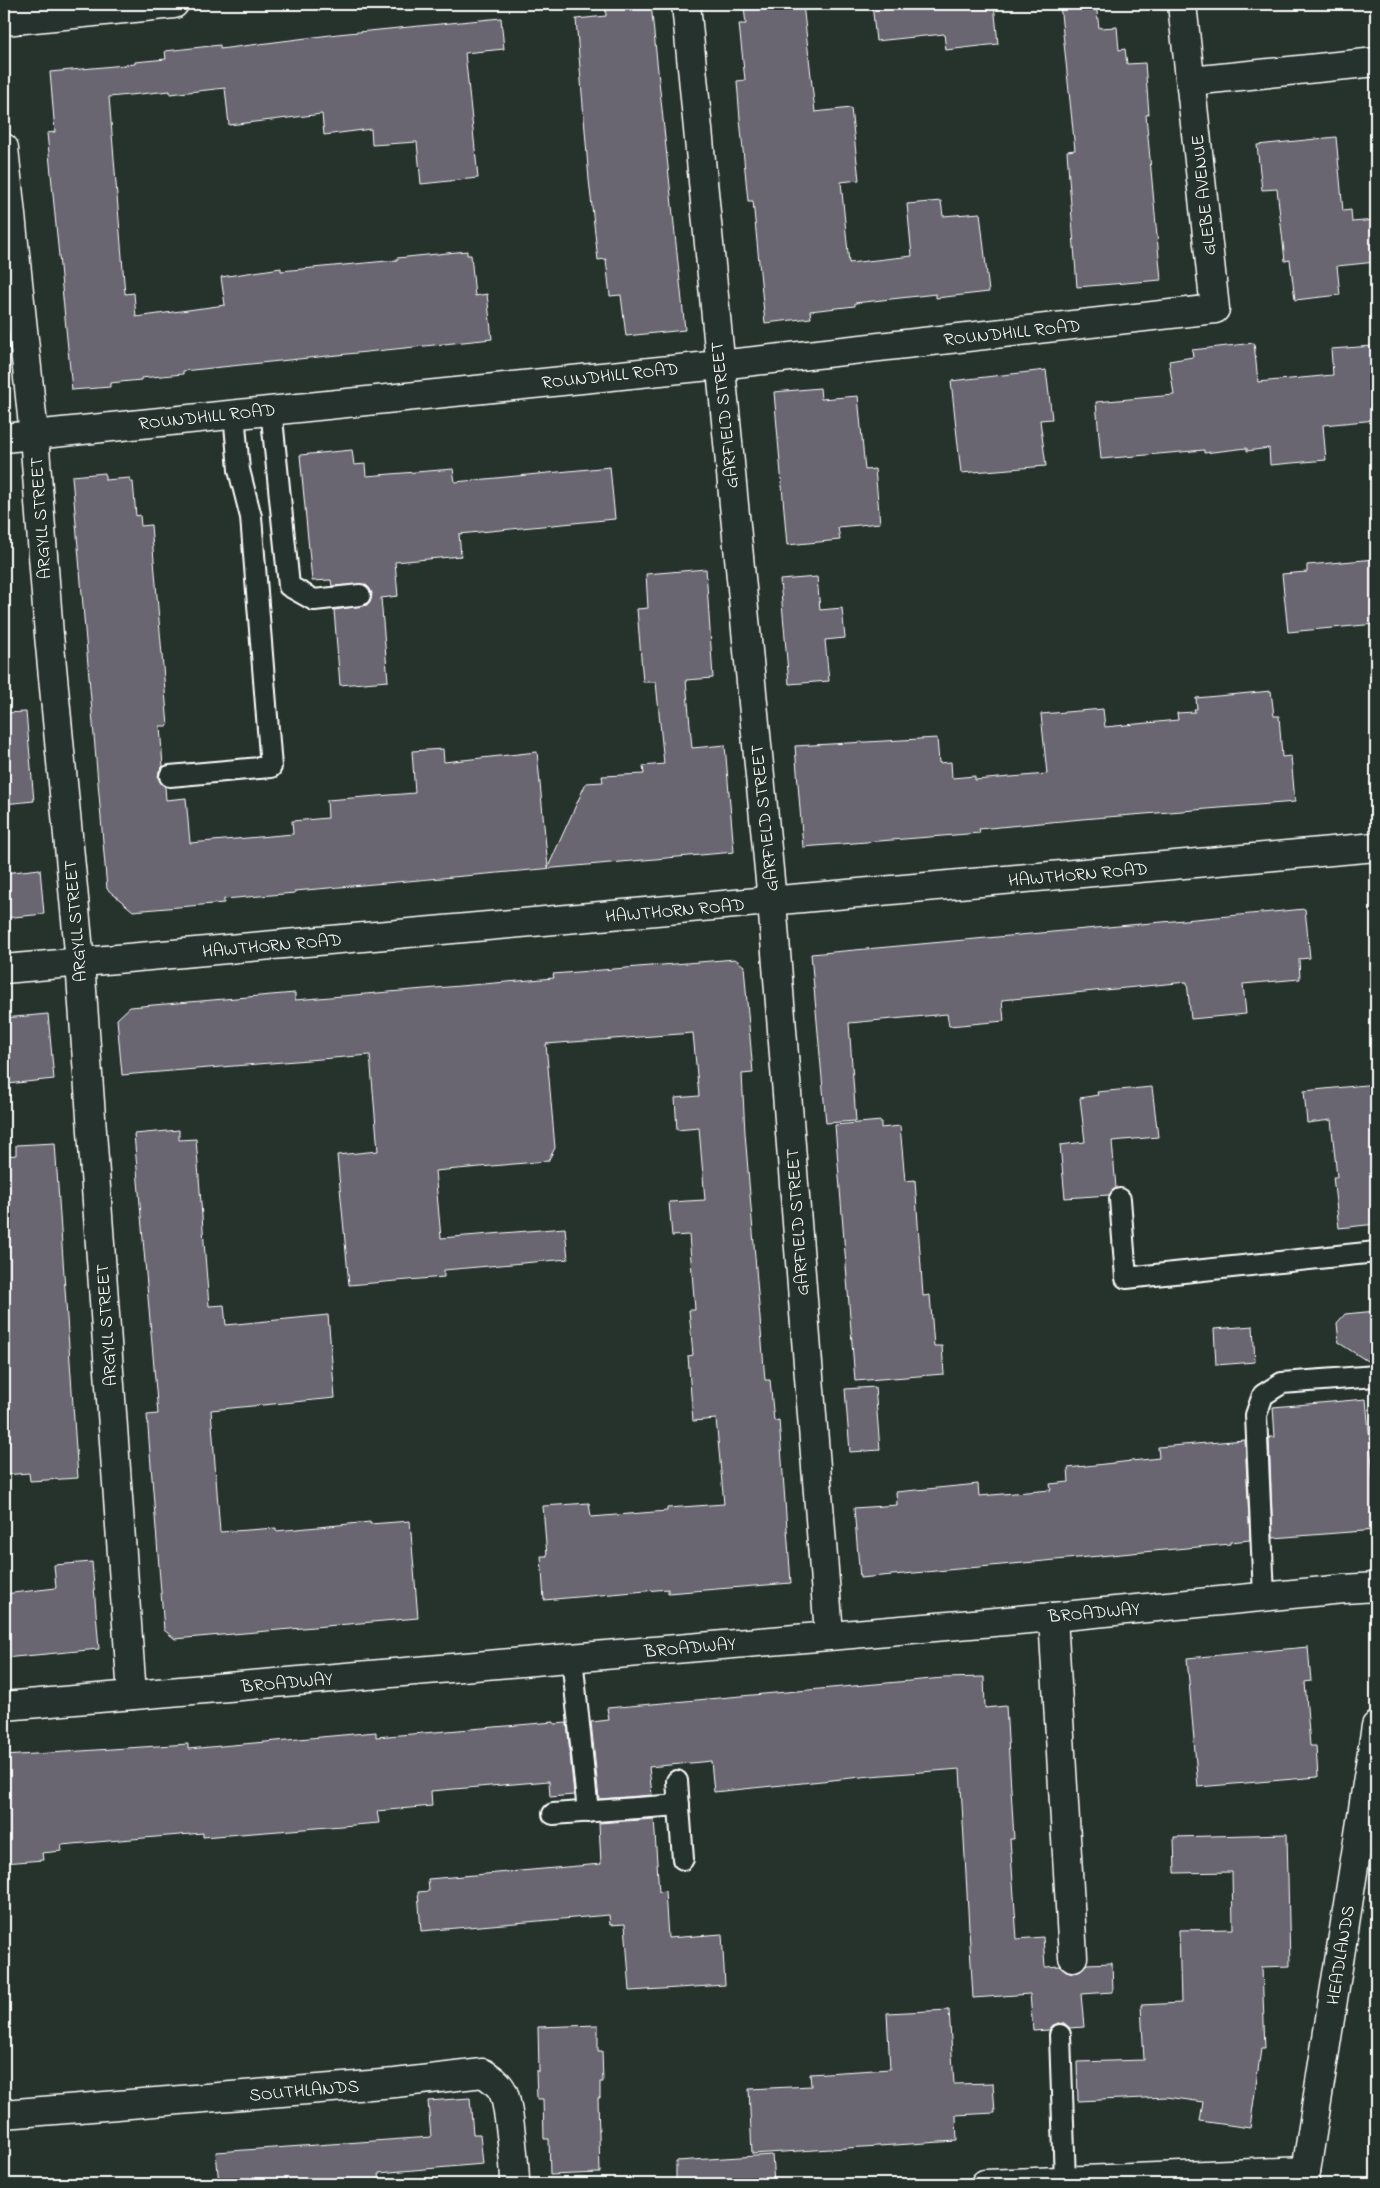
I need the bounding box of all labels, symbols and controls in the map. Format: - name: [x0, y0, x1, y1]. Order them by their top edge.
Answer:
- street label: GLEBE AVENUE: [1186, 133, 1224, 256]
- street label: ROUNDHILL ROAD: [942, 314, 1082, 354]
- street label: GARFIELD STREET: [705, 340, 747, 489]
- street label: ROUNDHILL ROAD: [540, 357, 680, 397]
- street label: ROUNDHILL ROAD: [137, 398, 277, 438]
- street label: ARGYLL STREET: [25, 456, 59, 580]
- street label: GARFIELD STREET: [745, 743, 787, 892]
- street label: HAWTHORN ROAD: [1007, 857, 1149, 895]
- street label: ARGYLL STREET: [59, 859, 95, 983]
- street label: HAWTHORN ROAD: [604, 893, 746, 931]
- street label: HAWTHORN ROAD: [201, 928, 343, 966]
- street label: GARFIELD STREET: [781, 1147, 817, 1296]
- street label: ARGYLL STREET: [91, 1263, 125, 1387]
- street label: BROADWAY: [1046, 1597, 1142, 1631]
- street label: BROADWAY: [642, 1632, 738, 1666]
- street label: BROADWAY: [239, 1667, 335, 1701]
- street label: HEADLANDS: [1321, 1904, 1363, 2007]
- street label: SOUTHLANDS: [248, 2074, 360, 2110]

